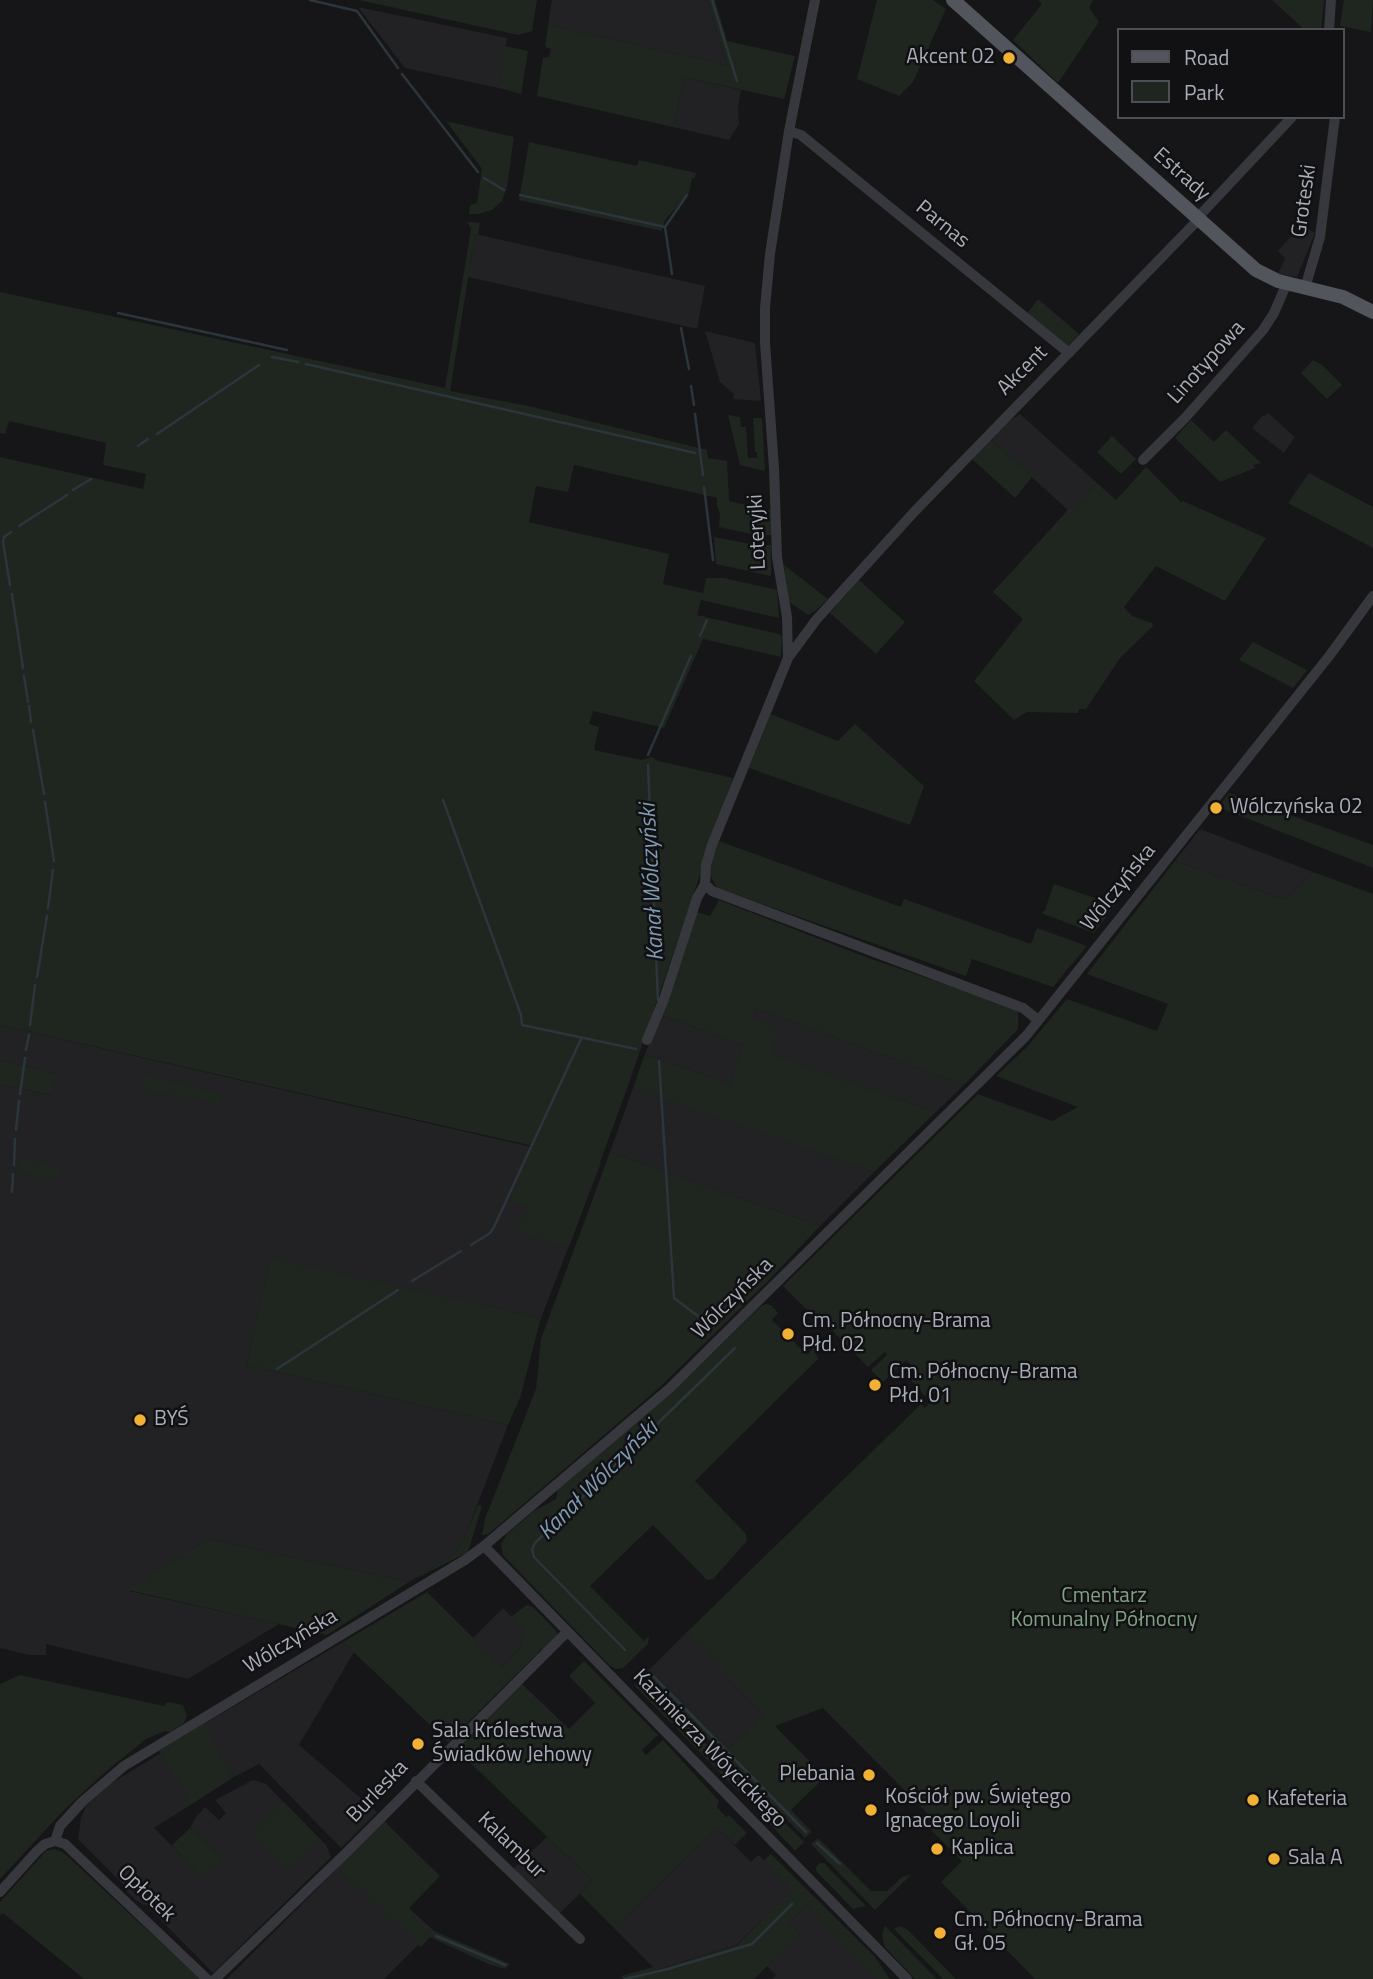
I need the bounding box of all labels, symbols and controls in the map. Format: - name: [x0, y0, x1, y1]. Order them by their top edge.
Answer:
- legend: [1118, 28, 1345, 119]
- text: Road: [1184, 41, 1229, 73]
- place label: Akcent 02: [906, 45, 995, 71]
- marker: Akcent 02: [1001, 50, 1017, 66]
- text: Park: [1184, 76, 1224, 108]
- street label: Estrady: [1147, 143, 1215, 207]
- street label: Groteski: [1287, 163, 1323, 239]
- street label: Parnas: [910, 196, 974, 254]
- street label: Linotypowa: [1163, 316, 1251, 410]
- street label: Akcent: [993, 341, 1053, 401]
- street label: Loteryjki: [743, 494, 773, 570]
- place label: Wólczyńska 02: [1230, 795, 1363, 821]
- marker: Wólczyńska 02: [1208, 800, 1224, 816]
- water label: Kanał Wólczyński: [635, 802, 671, 962]
- street label: Wólczyńska: [1076, 839, 1162, 937]
- street label: Wólczyńska: [687, 1253, 779, 1345]
- place label: Cm. Północny-Brama Płd. 02: [802, 1309, 991, 1359]
- marker: Cm. Północny-Brama Płd. 02: [780, 1326, 796, 1342]
- place label: Cm. Północny-Brama Płd. 01: [889, 1360, 1078, 1410]
- marker: Cm. Północny-Brama Płd. 01: [867, 1377, 883, 1393]
- place label: BYŚ: [154, 1407, 189, 1433]
- marker: BYŚ: [132, 1412, 148, 1428]
- water label: Kanał Wólczyński: [533, 1415, 665, 1547]
- park label: Cmentarz Komunalny Północny: [1011, 1584, 1197, 1634]
- street label: Wólczyńska: [240, 1604, 342, 1680]
- street label: Kazimierza Wóycickiego: [627, 1665, 791, 1833]
- place label: Sala Królestwa Świadków Jehowy: [432, 1719, 592, 1769]
- marker: Sala Królestwa Świadków Jehowy: [410, 1736, 426, 1752]
- street label: Burleska: [342, 1756, 414, 1828]
- place label: Plebania: [779, 1762, 855, 1788]
- marker: Plebania: [861, 1767, 877, 1783]
- place label: Kościół pw. Świętego Ignacego Loyoli: [885, 1785, 1071, 1835]
- place label: Kafeteria: [1267, 1787, 1347, 1813]
- marker: Kafeteria: [1245, 1792, 1261, 1808]
- marker: Kościół pw. Świętego Ignacego Loyoli: [863, 1802, 879, 1818]
- street label: Kalambur: [472, 1807, 550, 1885]
- place label: Kaplica: [951, 1836, 1014, 1862]
- marker: Kaplica: [929, 1841, 945, 1857]
- place label: Sala A: [1288, 1846, 1342, 1872]
- marker: Sala A: [1266, 1851, 1282, 1867]
- street label: Opłotek: [112, 1860, 180, 1928]
- place label: Cm. Północny-Brama Gł. 05: [954, 1908, 1143, 1958]
- marker: Cm. Północny-Brama Gł. 05: [932, 1925, 948, 1941]

